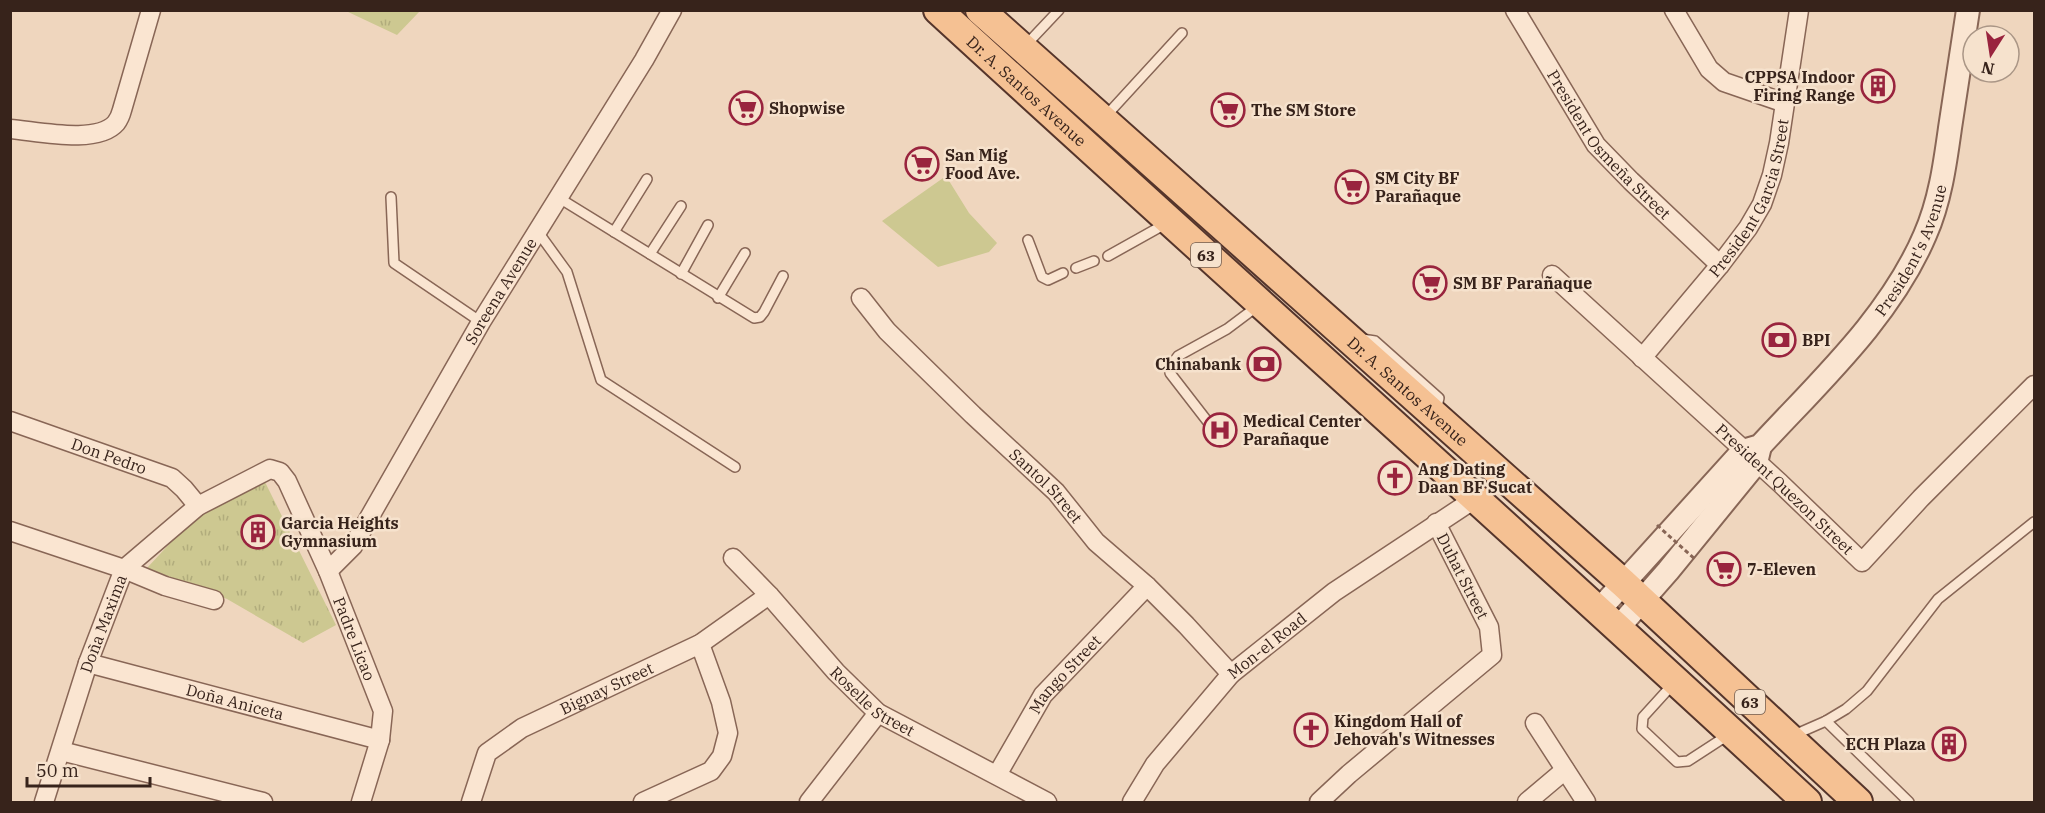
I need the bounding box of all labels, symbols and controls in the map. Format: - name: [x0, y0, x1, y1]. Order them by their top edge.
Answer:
- north arrow: [1961, 24, 2021, 84]
- street label: Dr. A. Santos Avenue: [963, 31, 1091, 151]
- text: N: [1980, 58, 1996, 80]
- street label: President Osmeña Street: [1543, 66, 1675, 223]
- place label: CPPSA Indoor Firing Range: [1744, 67, 1855, 105]
- building icon: CPPSA Indoor Firing Range: [1860, 68, 1896, 104]
- supermarket icon: Shopwise: [728, 90, 764, 126]
- supermarket icon: The SM Store: [1210, 92, 1246, 128]
- place label: Shopwise: [769, 98, 845, 118]
- place label: The SM Store: [1251, 100, 1356, 120]
- street label: President Garcia Street: [1704, 117, 1793, 281]
- place label: San Mig Food Ave.: [945, 145, 1020, 183]
- supermarket icon: San Mig Food Ave.: [904, 146, 940, 182]
- place label: SM City BF Parañaque: [1375, 168, 1461, 206]
- supermarket icon: SM City BF Parañaque: [1334, 169, 1370, 205]
- street label: President's Avenue: [1870, 183, 1950, 320]
- street label: Soreena Avenue: [460, 234, 541, 348]
- road number: 63: [1191, 243, 1221, 267]
- supermarket icon: SM BF Parañaque: [1412, 265, 1448, 301]
- place label: SM BF Parañaque: [1453, 273, 1592, 293]
- bank icon: BPI: [1761, 322, 1797, 358]
- place label: BPI: [1802, 330, 1830, 350]
- street label: Dr. A. Santos Avenue: [1343, 332, 1472, 450]
- bank icon: Chinabank: [1246, 346, 1282, 382]
- place label: Chinabank: [1155, 354, 1241, 374]
- place label: Medical Center Parañaque: [1243, 411, 1362, 449]
- hospital icon: Medical Center Parañaque: [1202, 412, 1238, 448]
- street label: President Quezon Street: [1711, 419, 1858, 559]
- street label: Don Pedro: [69, 433, 149, 478]
- street label: Santol Street: [1005, 444, 1087, 527]
- place label: Ang Dating Daan BF Sucat: [1418, 459, 1532, 497]
- church icon: Ang Dating Daan BF Sucat: [1377, 460, 1413, 496]
- place label: Garcia Heights Gymnasium: [281, 513, 399, 551]
- building icon: Garcia Heights Gymnasium: [240, 514, 276, 550]
- street label: Duhat Street: [1433, 530, 1493, 623]
- supermarket icon: 7-Eleven: [1706, 551, 1742, 587]
- place label: 7-Eleven: [1747, 559, 1816, 579]
- street label: Doña Maxima: [76, 571, 131, 675]
- street label: Padre Licao: [329, 594, 380, 683]
- street label: Mon-el Road: [1223, 608, 1310, 683]
- street label: Mango Street: [1024, 630, 1105, 717]
- street label: Bignay Street: [557, 657, 657, 719]
- street label: Roselle Street: [826, 662, 918, 741]
- street label: Doña Aniceta: [184, 679, 286, 724]
- road number: 63: [1735, 690, 1765, 714]
- place label: Kingdom Hall of Jehovah's Witnesses: [1334, 711, 1495, 749]
- church icon: Kingdom Hall of Jehovah's Witnesses: [1293, 712, 1329, 748]
- building icon: ECH Plaza: [1931, 726, 1967, 762]
- place label: ECH Plaza: [1846, 734, 1926, 754]
- scale bar: [27, 750, 150, 788]
- text: 50 m: [36, 759, 79, 782]

